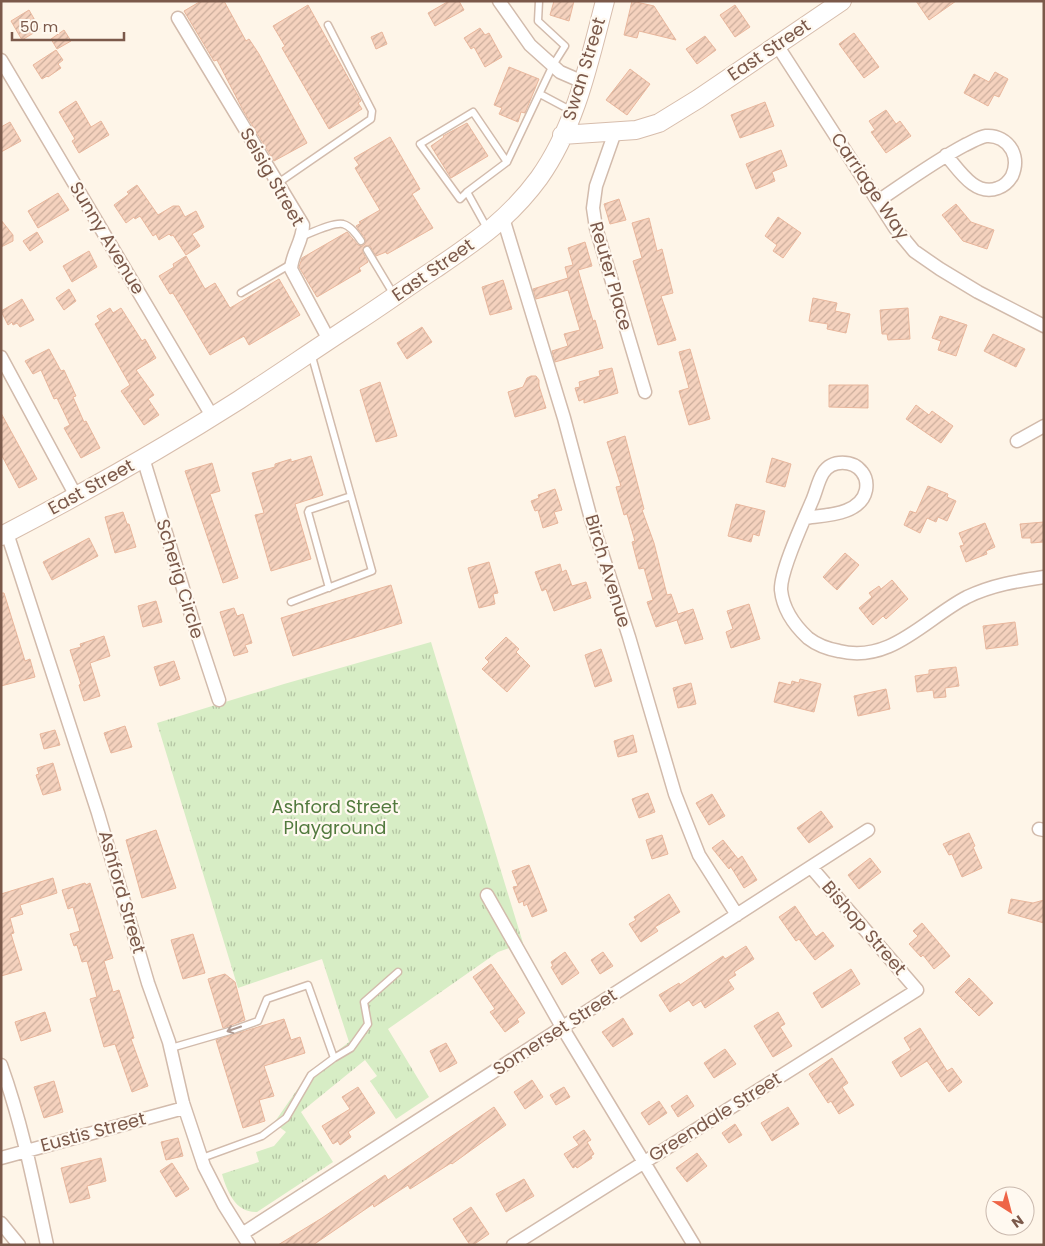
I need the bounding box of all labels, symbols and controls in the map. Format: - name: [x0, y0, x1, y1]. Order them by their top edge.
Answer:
- scale bar: [12, 10, 125, 42]
- street label: East Street: [722, 13, 815, 86]
- street label: Swan Street: [556, 14, 611, 123]
- text: 50 m: [20, 16, 58, 37]
- street label: Seisig Street: [234, 123, 311, 230]
- street label: Carriage Way: [825, 127, 915, 244]
- street label: Sunny Avenue: [64, 177, 151, 299]
- street label: Reuter Place: [584, 219, 639, 333]
- street label: East Street: [387, 232, 479, 307]
- street label: East Street: [43, 453, 138, 520]
- street label: Birch Avenue: [579, 511, 638, 630]
- street label: Scherig Circle: [150, 516, 211, 642]
- park label: Ashford Street Playground: [272, 794, 398, 840]
- street label: Ashford Street: [93, 827, 152, 956]
- street label: Bishop Street: [816, 875, 912, 980]
- street label: Somerset Street: [488, 982, 622, 1081]
- one-way arrow: [226, 1025, 242, 1035]
- street label: Greendale Street: [644, 1066, 786, 1167]
- street label: Eustis Street: [37, 1105, 148, 1158]
- north arrow: [985, 1186, 1035, 1236]
- text: N: [1008, 1210, 1028, 1233]

